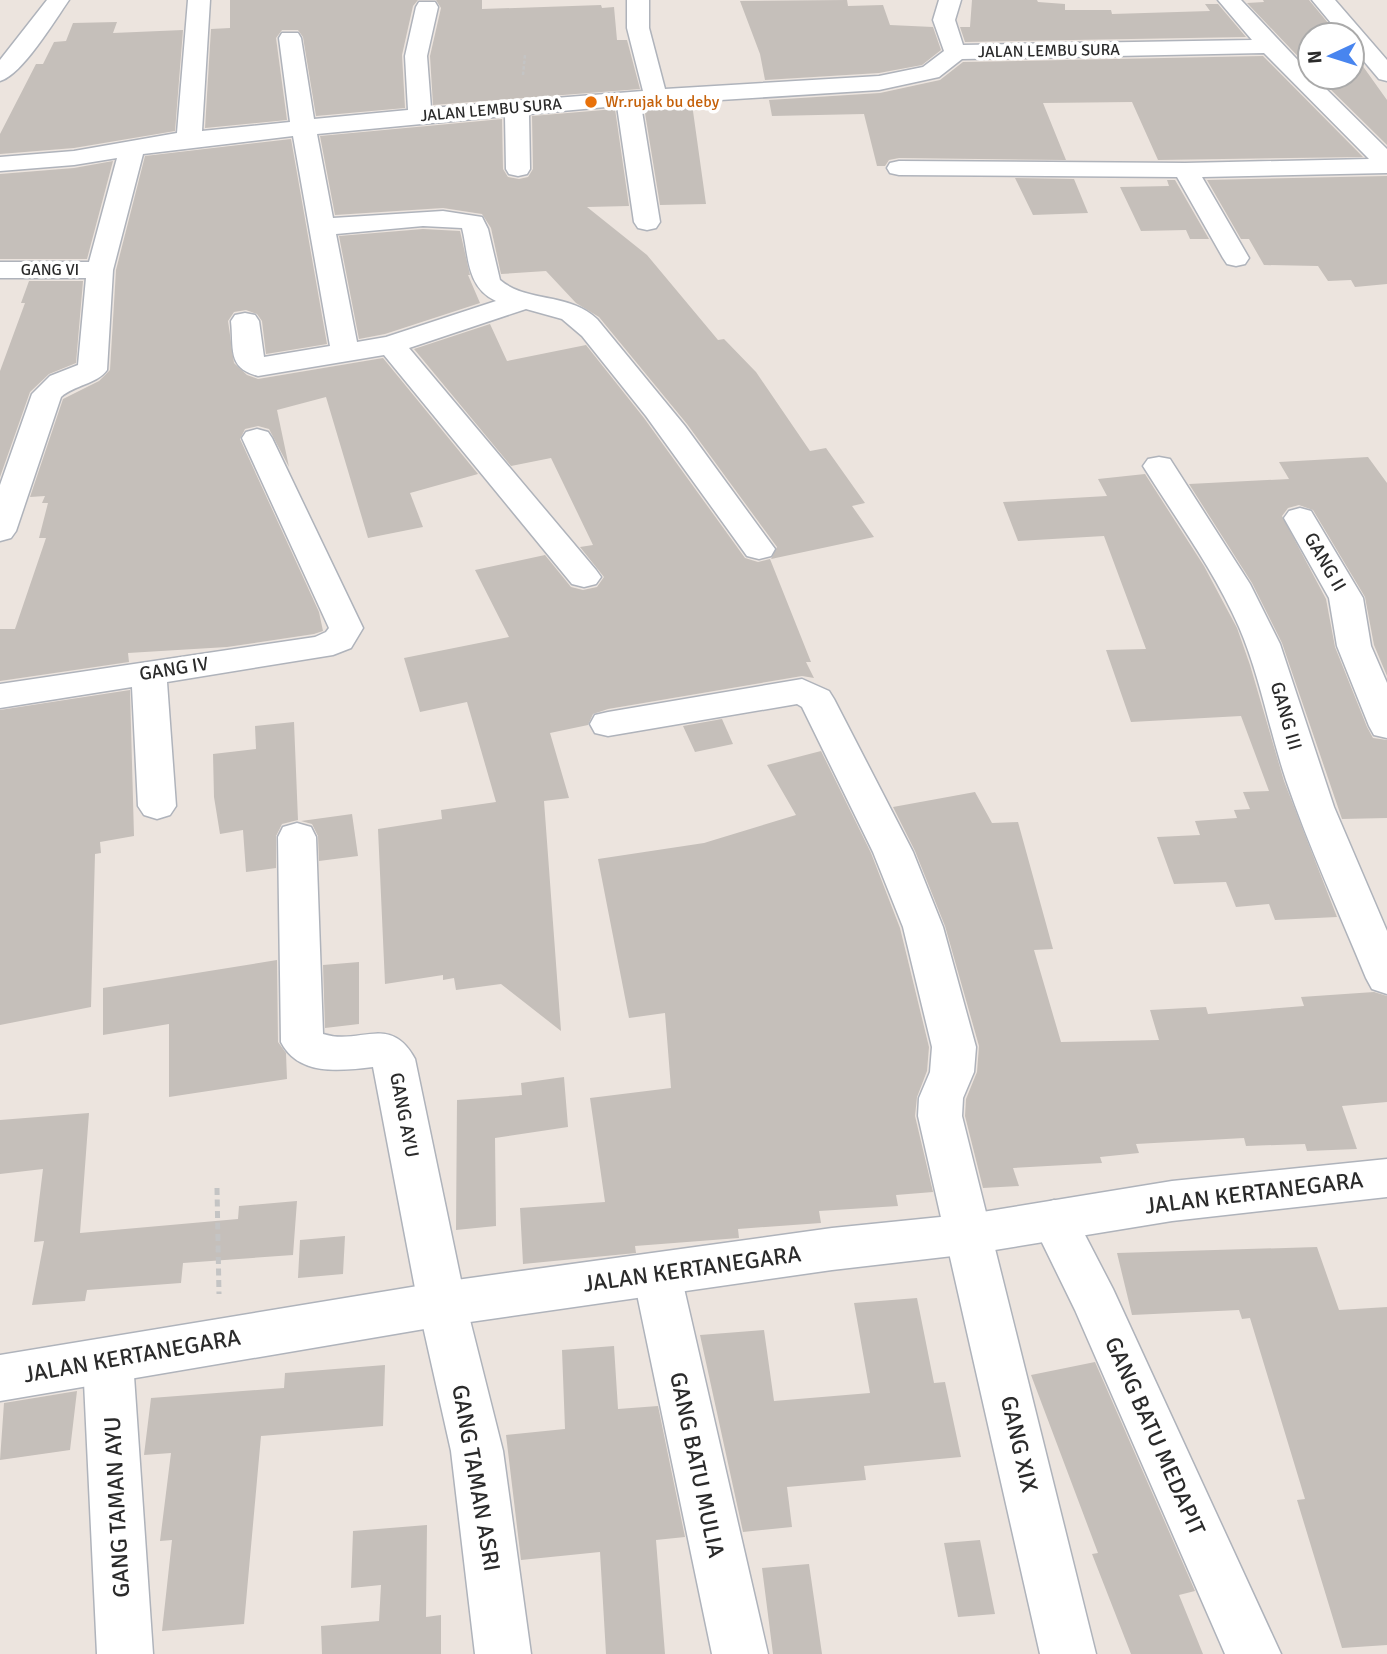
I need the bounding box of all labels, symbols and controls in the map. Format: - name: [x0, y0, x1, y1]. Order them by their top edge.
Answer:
- north arrow: [1296, 21, 1366, 91]
- street label: JALAN LEMBU SURA: [978, 40, 1120, 62]
- text: N: [1303, 50, 1327, 65]
- place label: Wr.rujak bu deby: [605, 92, 720, 112]
- street label: JALAN LEMBU SURA: [419, 94, 563, 126]
- marker: Wr.rujak bu deby: [583, 94, 599, 110]
- street label: GANG VI: [21, 260, 79, 280]
- street label: GANG II: [1299, 528, 1351, 596]
- street label: GANG IV: [138, 652, 210, 686]
- street label: GANG III: [1265, 679, 1307, 753]
- street label: GANG AYU: [384, 1070, 424, 1160]
- street label: JALAN KERTANEGARA: [1143, 1165, 1365, 1221]
- street label: JALAN KERTANEGARA: [581, 1239, 803, 1299]
- street label: JALAN KERTANEGARA: [21, 1323, 243, 1389]
- street label: GANG BATU MEDAPIT: [1098, 1332, 1212, 1540]
- street label: GANG BATU MULIA: [663, 1369, 731, 1561]
- street label: GANG TAMAN ASRI: [445, 1382, 507, 1574]
- street label: GANG XIX: [994, 1393, 1044, 1496]
- street label: GANG TAMAN AYU: [98, 1416, 136, 1598]

